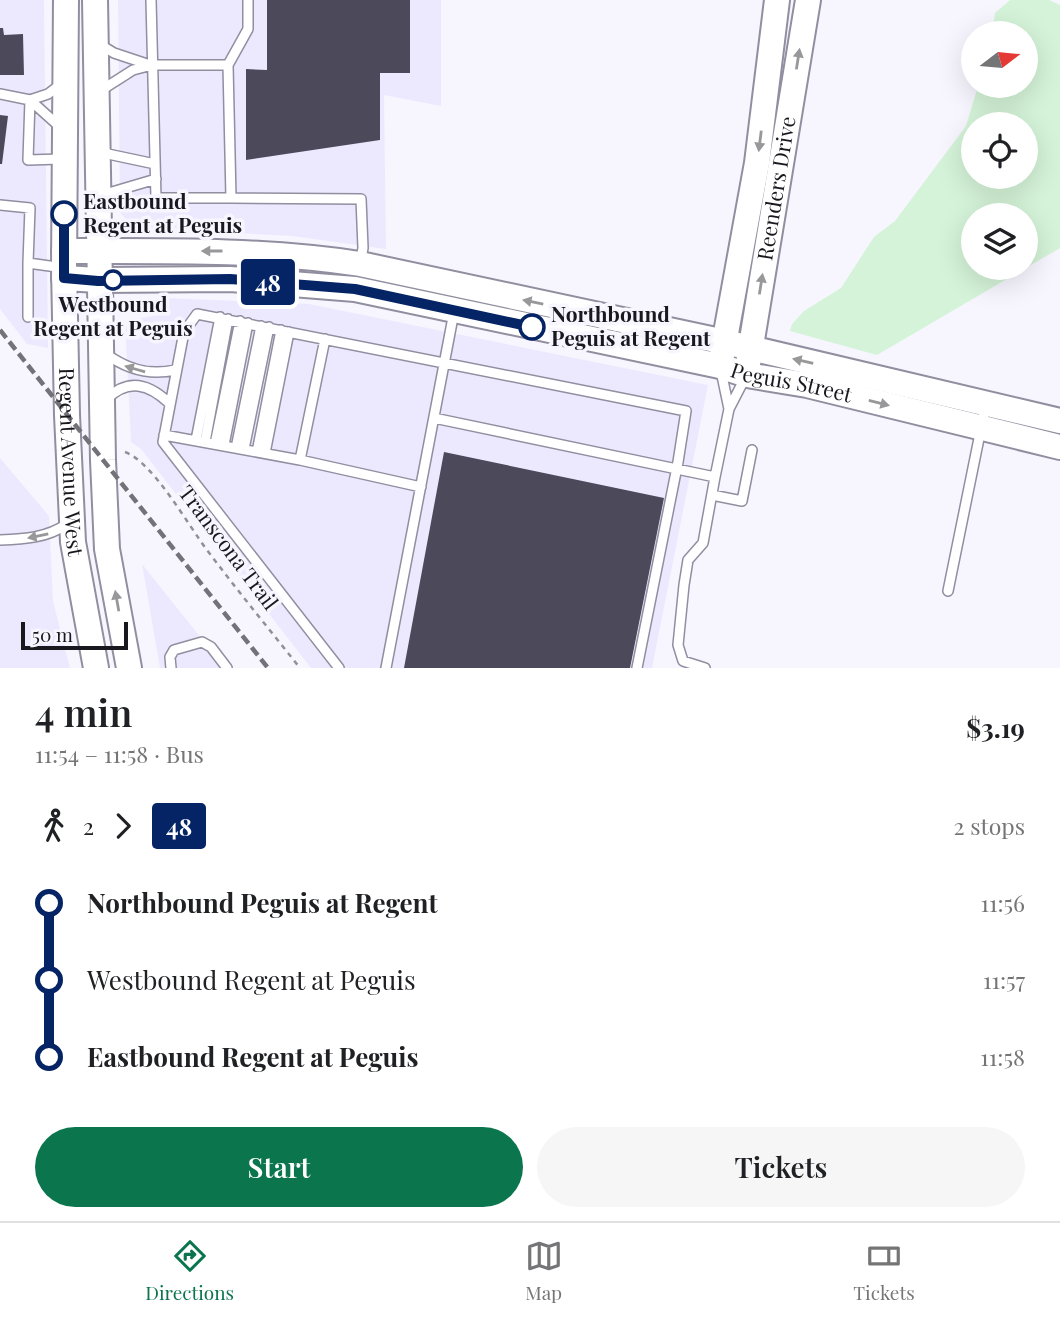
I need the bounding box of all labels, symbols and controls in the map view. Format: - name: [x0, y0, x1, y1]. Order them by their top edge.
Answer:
- north arrow: [961, 21, 1038, 98]
- map controls: [961, 21, 1038, 280]
- one-way arrow: [793, 48, 804, 70]
- button: locate: [961, 112, 1038, 189]
- street label: Reenders Drive: [749, 114, 801, 262]
- one-way arrow: [755, 130, 766, 152]
- place label: Eastbound Regent at Peguis: [83, 186, 242, 238]
- marker: Eastbound Regent at Peguis: [51, 201, 77, 227]
- button: layers: [961, 203, 1038, 280]
- one-way arrow: [201, 245, 223, 257]
- line badge: 48: [236, 259, 300, 305]
- text: 48: [255, 266, 281, 298]
- marker: Westbound Regent at Peguis: [103, 270, 123, 290]
- one-way arrow: [756, 273, 767, 295]
- place label: Westbound Regent at Peguis: [33, 289, 193, 341]
- one-way arrow: [522, 296, 544, 307]
- place label: Northbound Peguis at Regent: [551, 299, 711, 351]
- marker: Northbound Peguis at Regent: [519, 314, 545, 340]
- street label: Peguis Street: [727, 355, 856, 408]
- one-way arrow: [792, 355, 814, 366]
- one-way arrow: [124, 363, 145, 373]
- street label: Regent Avenue West: [54, 367, 91, 559]
- one-way arrow: [868, 398, 890, 409]
- street label: Transcona Trail: [174, 479, 286, 615]
- one-way arrow: [26, 531, 48, 542]
- one-way arrow: [111, 590, 122, 612]
- scale bar: [21, 619, 128, 651]
- text: 50 m: [32, 621, 73, 647]
- text: 4 min: [35, 686, 132, 737]
- text: $3.19: [966, 710, 1025, 745]
- text: 11:54 – 11:58 · Bus: [35, 738, 204, 769]
- icon: walk: [35, 807, 73, 845]
- icon: forward: [104, 807, 142, 845]
- text: 2: [83, 810, 94, 841]
- text: 48: [166, 810, 192, 842]
- text: 2 stops: [954, 810, 1025, 841]
- text: Northbound Peguis at Regent: [87, 885, 438, 920]
- text: 11:56: [980, 887, 1025, 918]
- text: Westbound Regent at Peguis: [87, 962, 416, 997]
- text: 11:57: [983, 964, 1025, 995]
- text: Eastbound Regent at Peguis: [87, 1039, 419, 1074]
- text: 11:58: [980, 1041, 1025, 1072]
- button: Start: [35, 1127, 523, 1207]
- button: Tickets: [537, 1127, 1025, 1207]
- tab: Directions: [145, 1237, 234, 1305]
- tab: Map: [525, 1237, 563, 1305]
- tab: Tickets: [853, 1237, 915, 1305]

